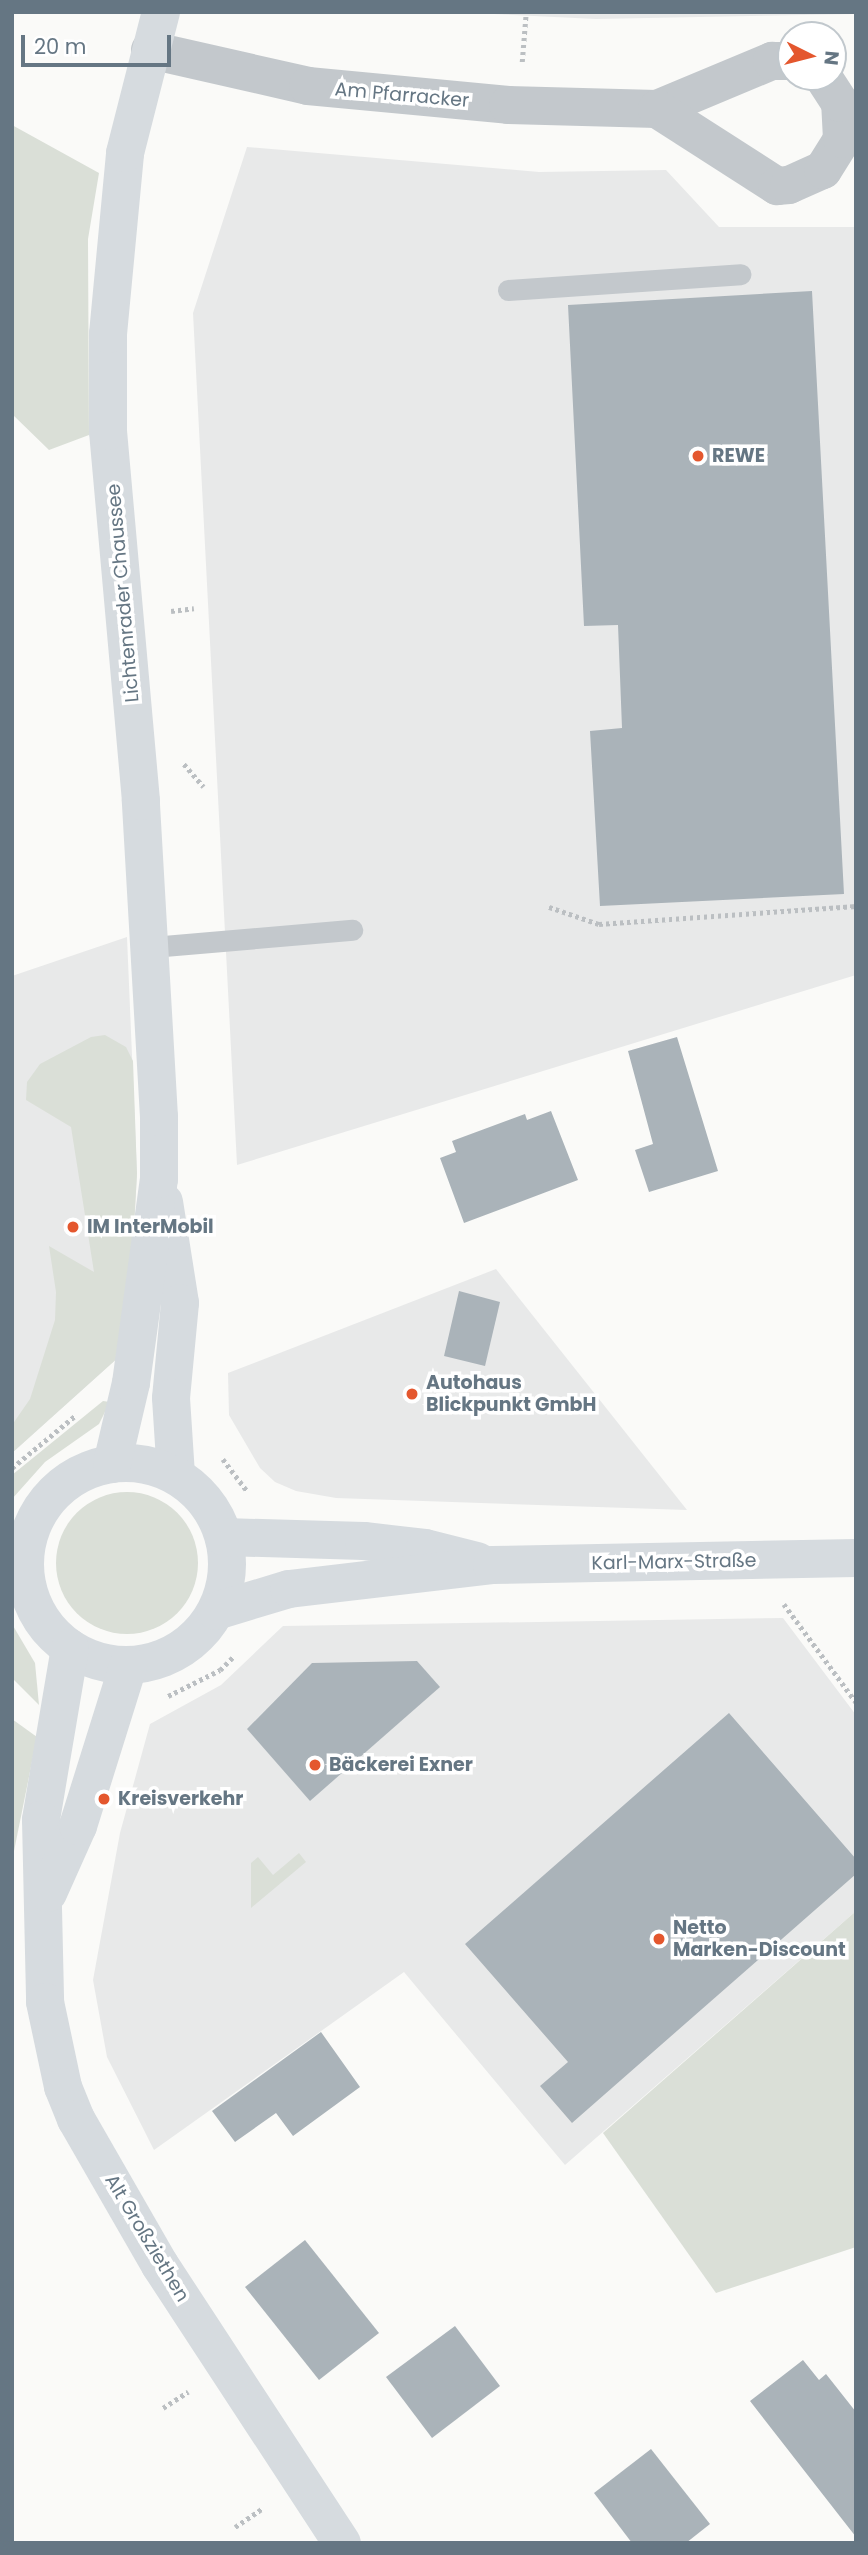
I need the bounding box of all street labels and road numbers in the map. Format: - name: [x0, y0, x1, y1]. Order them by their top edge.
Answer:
- street label: Am Pfarracker: [334, 78, 470, 112]
- street label: Lichtenrader Chaussee: [102, 483, 144, 703]
- street label: Karl-Marx-Straße: [591, 1549, 757, 1575]
- street label: Alt Großziethen: [100, 2170, 194, 2306]

